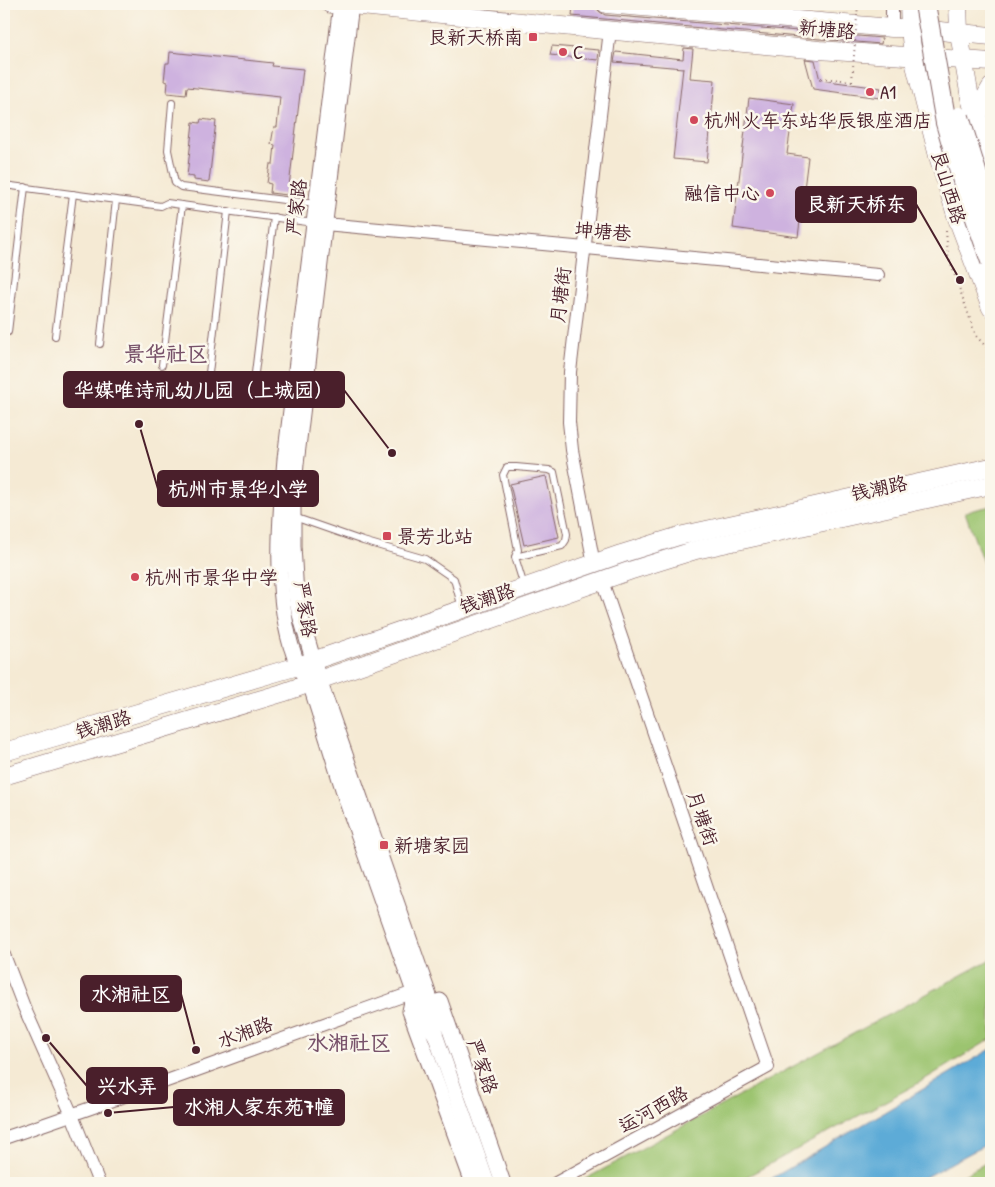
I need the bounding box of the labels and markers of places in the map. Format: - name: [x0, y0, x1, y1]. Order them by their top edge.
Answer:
- place label: 艮新天桥南: [428, 24, 523, 50]
- marker: 艮新天桥南: [527, 31, 539, 43]
- place label: C: [573, 39, 583, 65]
- marker: C: [557, 46, 569, 58]
- place label: A1: [880, 79, 896, 105]
- marker: A1: [864, 86, 876, 98]
- place label: 杭州火车东站华辰银座酒店: [704, 107, 932, 133]
- marker: 杭州火车东站华辰银座酒店: [688, 114, 700, 126]
- place label: 融信中心: [684, 180, 760, 206]
- marker: 融信中心: [764, 187, 776, 199]
- callout: 艮新天桥东: [796, 187, 916, 222]
- callout: 华媒唯诗礼幼儿园（上城园）: [64, 372, 344, 407]
- callout: 杭州市景华小学: [158, 471, 318, 506]
- place label: 景芳北站: [397, 523, 473, 549]
- marker: 景芳北站: [381, 530, 393, 542]
- place label: 杭州市景华中学: [145, 564, 278, 590]
- marker: 杭州市景华中学: [129, 571, 141, 583]
- place label: 新塘家园: [394, 832, 470, 858]
- marker: 新塘家园: [378, 839, 390, 851]
- callout: 水湘社区: [81, 976, 181, 1011]
- callout: 兴水弄: [87, 1068, 167, 1103]
- callout: 水湘人家东苑7幢: [174, 1090, 344, 1125]

